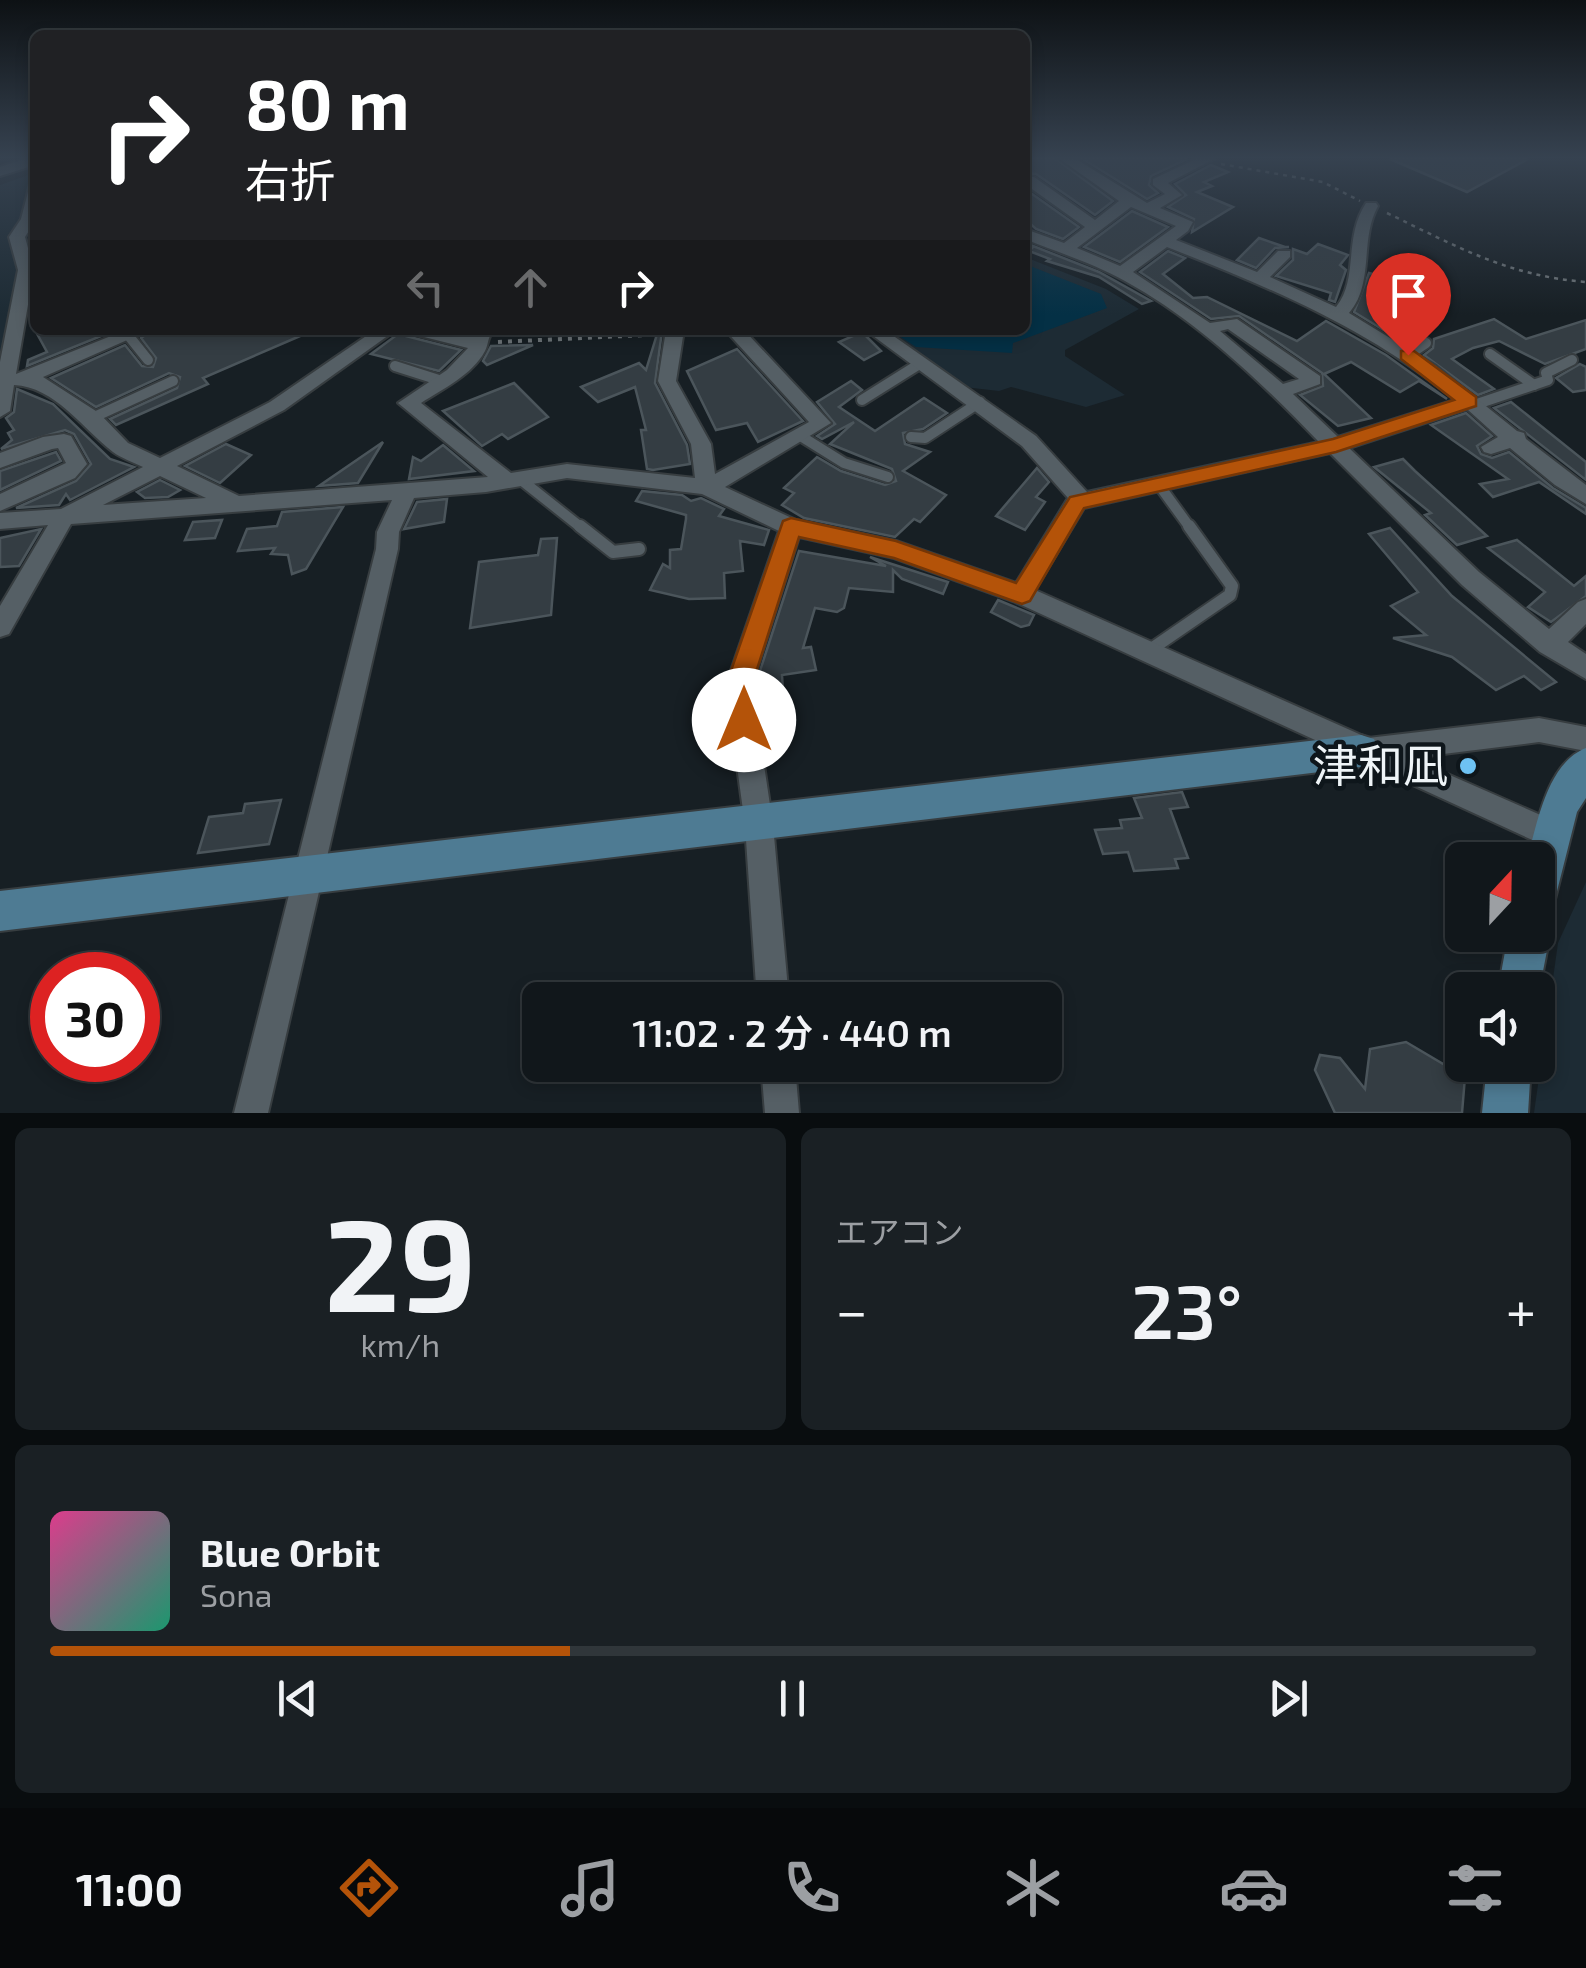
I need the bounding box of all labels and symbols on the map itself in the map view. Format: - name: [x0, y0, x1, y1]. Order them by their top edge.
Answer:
- pin: [1366, 253, 1451, 356]
- position arrow: [692, 668, 796, 772]
- place label: 津和凪: [1313, 737, 1448, 791]
- marker: 津和凪: [1457, 755, 1479, 777]
- north arrow: [1445, 842, 1555, 952]
- speed limit sign: 30: [30, 952, 160, 1082]

